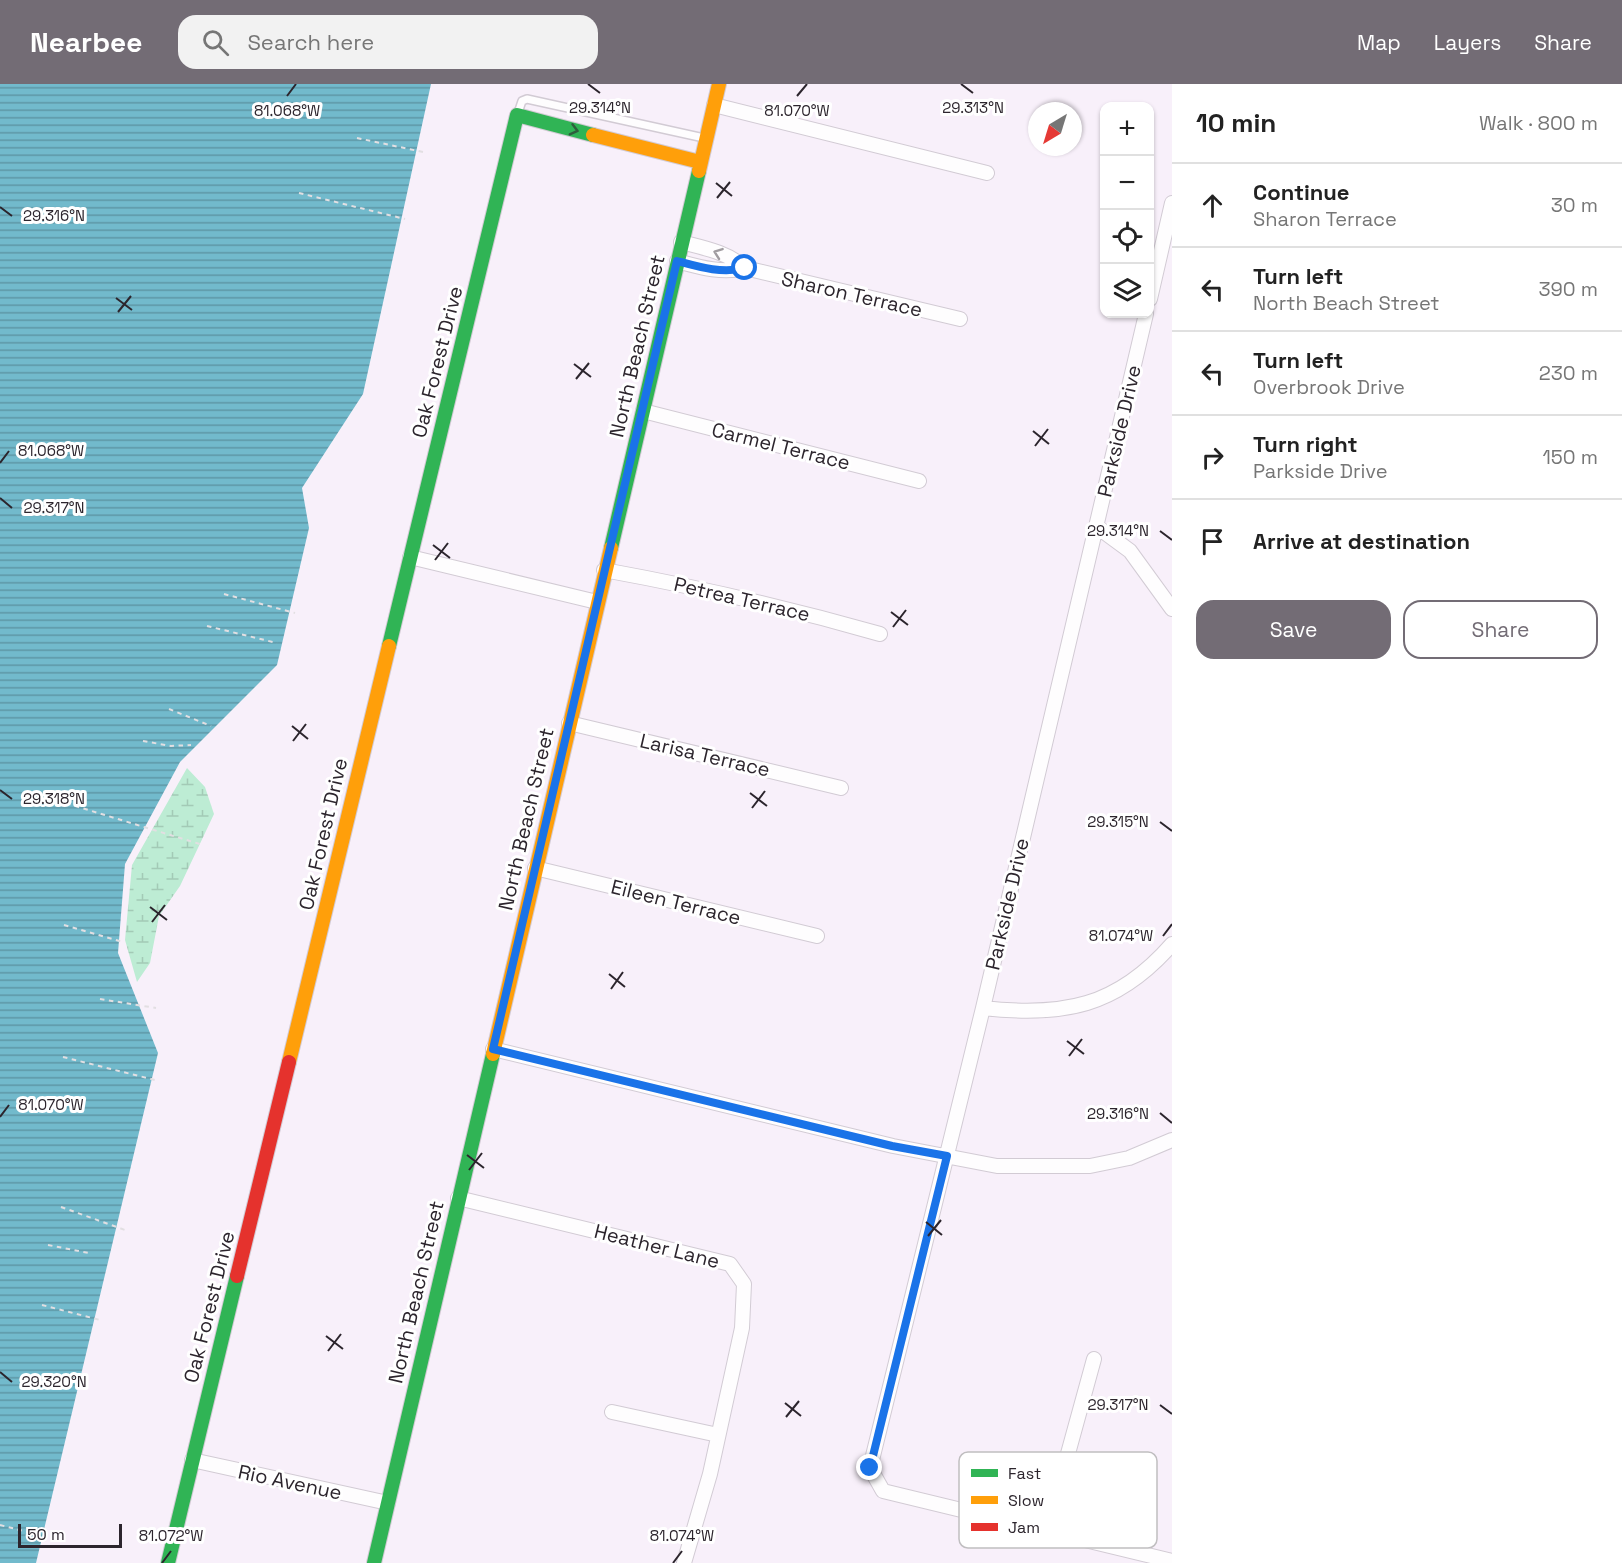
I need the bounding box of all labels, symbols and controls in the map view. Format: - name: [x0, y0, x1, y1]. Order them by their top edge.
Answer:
- search box: [178, 15, 598, 69]
- text: Nearbee: [30, 24, 142, 60]
- icon: search: [199, 26, 232, 59]
- text: Search here: [247, 28, 374, 56]
- text: Map: [1357, 29, 1401, 56]
- text: Layers: [1434, 29, 1501, 56]
- text: Share: [1534, 29, 1592, 56]
- text: 29.314°N: [569, 98, 631, 117]
- text: 29.313°N: [942, 98, 1004, 117]
- text: 81.068°W: [254, 101, 320, 120]
- text: 81.070°W: [764, 101, 830, 120]
- north arrow: [1028, 102, 1082, 156]
- map controls: [1100, 102, 1154, 318]
- button: +: [1100, 102, 1154, 156]
- text: 10 min: [1196, 106, 1276, 140]
- text: Walk · 800 m: [1479, 110, 1598, 136]
- one-way arrow: [569, 122, 579, 135]
- button: −: [1100, 156, 1154, 210]
- text: Continue: [1253, 178, 1349, 206]
- icon: ahead: [1196, 189, 1229, 222]
- text: 30 m: [1551, 192, 1598, 218]
- text: 29.316°N: [23, 206, 85, 225]
- text: Sharon Terrace: [1253, 206, 1397, 232]
- button: locate: [1100, 210, 1154, 264]
- one-way arrow: [713, 247, 724, 260]
- street label: North Beach Street: [603, 252, 671, 440]
- route start: [731, 254, 757, 280]
- text: Turn left: [1253, 262, 1343, 290]
- button: layers: [1100, 264, 1154, 318]
- street label: Sharon Terrace: [779, 265, 925, 323]
- icon: left: [1196, 273, 1229, 306]
- text: 390 m: [1539, 276, 1598, 302]
- street label: Oak Forest Drive: [406, 283, 468, 441]
- text: North Beach Street: [1253, 290, 1440, 316]
- text: Turn left: [1253, 346, 1343, 374]
- icon: left: [1196, 357, 1229, 390]
- text: 230 m: [1539, 360, 1598, 386]
- street label: Parkside Drive: [1091, 363, 1147, 499]
- text: Overbrook Drive: [1253, 374, 1405, 400]
- street label: Carmel Terrace: [709, 416, 853, 476]
- text: Turn right: [1253, 430, 1358, 458]
- text: 81.068°W: [18, 441, 84, 460]
- icon: right: [1196, 441, 1229, 474]
- text: 150 m: [1543, 444, 1598, 470]
- text: Parkside Drive: [1253, 458, 1388, 484]
- text: 29.317°N: [23, 498, 85, 517]
- text: 29.314°N: [1087, 521, 1149, 540]
- icon: arrive: [1196, 525, 1229, 558]
- text: Arrive at destination: [1253, 527, 1470, 555]
- street label: Petrea Terrace: [671, 571, 813, 627]
- button: Save: [1196, 600, 1391, 659]
- button: Share: [1403, 600, 1598, 659]
- street label: North Beach Street: [492, 725, 560, 913]
- street label: Larisa Terrace: [637, 727, 773, 783]
- street label: Oak Forest Drive: [293, 755, 353, 913]
- text: 29.318°N: [23, 789, 85, 808]
- text: 29.315°N: [1087, 812, 1149, 831]
- street label: Parkside Drive: [979, 836, 1035, 972]
- street label: Eileen Terrace: [608, 873, 744, 931]
- text: 81.074°W: [1089, 926, 1153, 945]
- text: 81.070°W: [18, 1095, 84, 1114]
- text: 29.316°N: [1087, 1104, 1149, 1123]
- street label: North Beach Street: [382, 1198, 450, 1386]
- street label: Heather Lane: [592, 1218, 722, 1274]
- street label: Oak Forest Drive: [178, 1228, 240, 1386]
- text: 29.320°N: [21, 1372, 87, 1391]
- text: 29.317°N: [1087, 1395, 1149, 1414]
- legend: [959, 1452, 1157, 1548]
- route end: [856, 1454, 882, 1480]
- street label: Rio Avenue: [236, 1458, 344, 1506]
- text: Fast: [1008, 1463, 1041, 1484]
- text: Slow: [1008, 1490, 1044, 1511]
- text: Jam: [1008, 1517, 1040, 1538]
- scale bar: [18, 1521, 122, 1548]
- text: 50 m: [27, 1524, 65, 1545]
- text: 81.072°W: [139, 1526, 203, 1545]
- text: 81.074°W: [650, 1526, 714, 1545]

